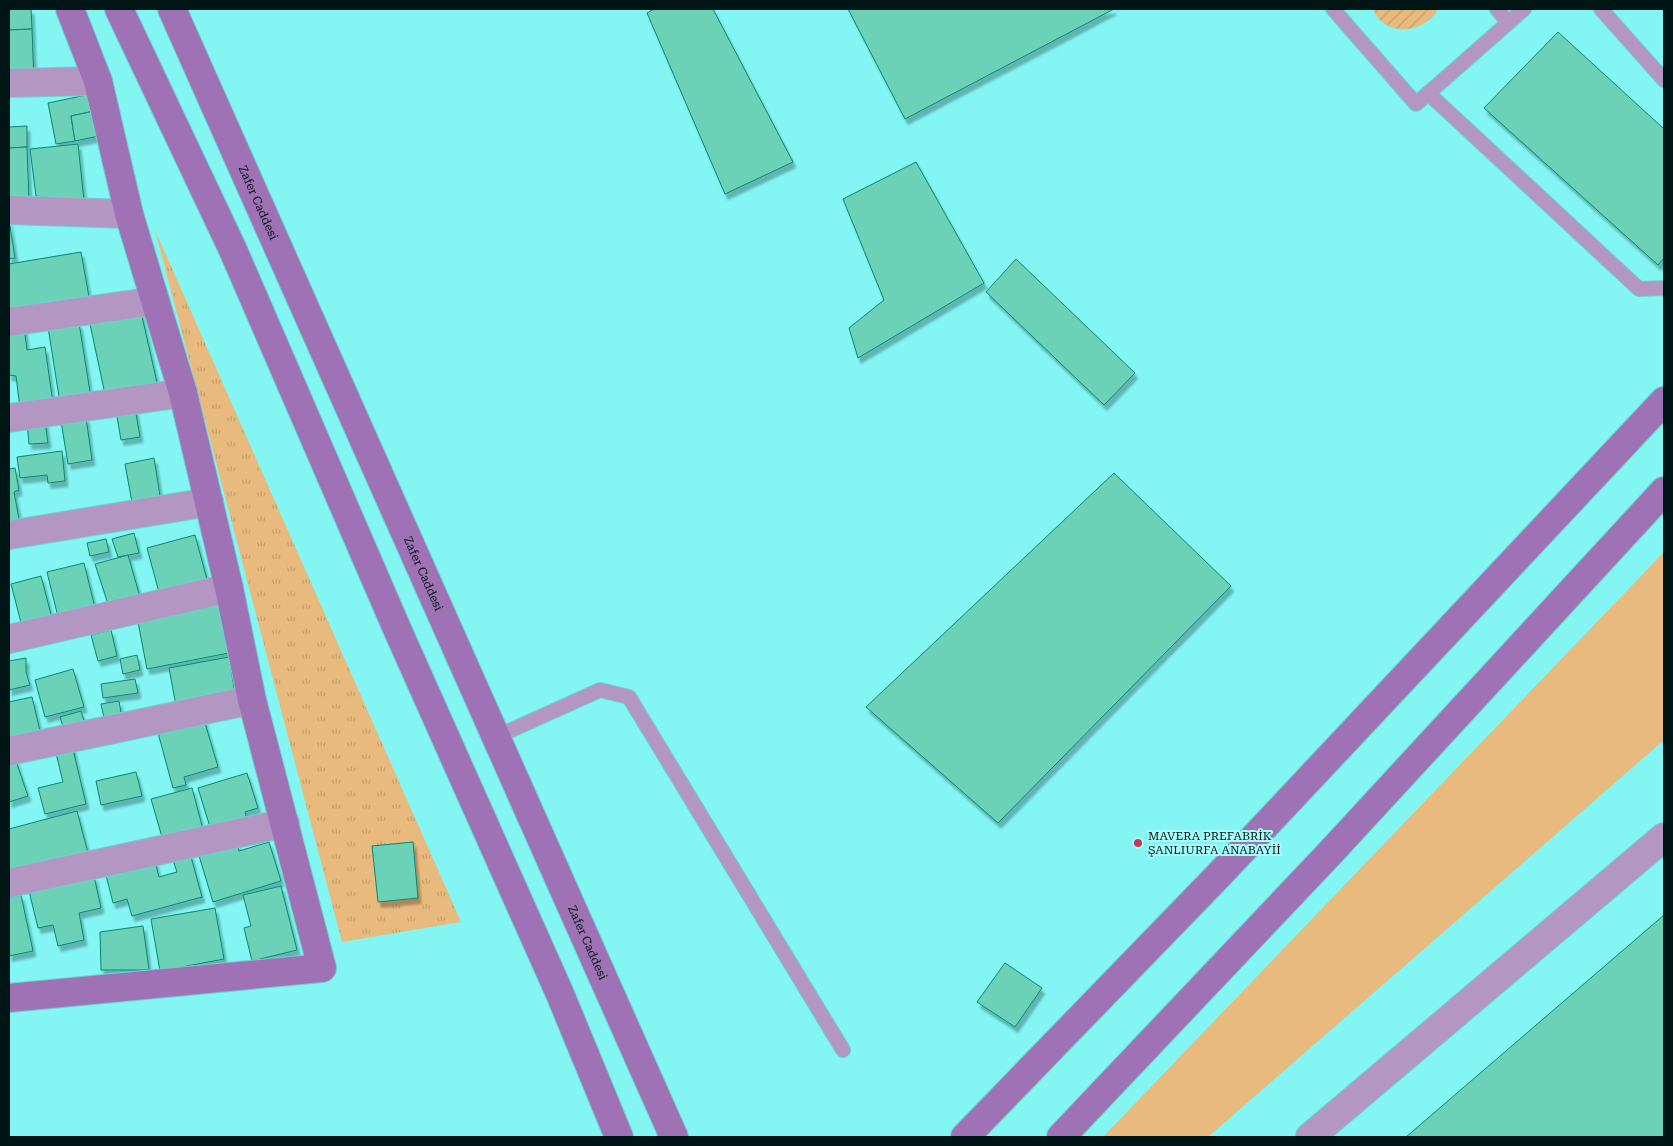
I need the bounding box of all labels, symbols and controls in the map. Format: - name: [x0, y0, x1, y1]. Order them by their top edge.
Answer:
- street label: Zafer Caddesi: [236, 163, 281, 242]
- street label: Zafer Caddesi: [401, 534, 446, 613]
- place label: MAVERA PREFABRİK ŞANLIURFA ANABAYİİ: [1148, 829, 1281, 857]
- marker: MAVERA PREFABRİK ŞANLIURFA ANABAYİİ: [1132, 837, 1144, 849]
- street label: Zafer Caddesi: [565, 903, 610, 982]

